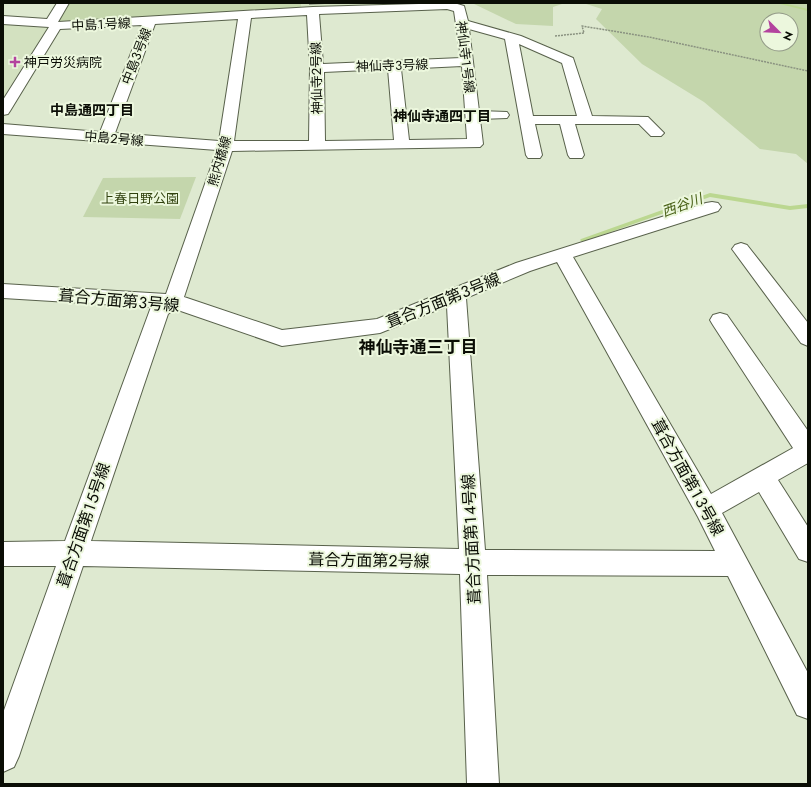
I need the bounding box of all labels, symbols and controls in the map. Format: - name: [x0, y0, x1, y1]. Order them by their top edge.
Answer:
- north arrow: [759, 12, 799, 52]
- street label: 中島１号線: [71, 13, 131, 36]
- street label: 神仙寺１号線: [452, 20, 479, 94]
- street label: 中島３号線: [117, 25, 156, 87]
- text: N: [779, 29, 797, 43]
- street label: 神仙寺２号線: [306, 42, 327, 114]
- place label: 神戸労災病院: [24, 53, 102, 72]
- street label: 神仙寺３号線: [355, 55, 429, 76]
- marker: 神戸労災病院: [9, 56, 21, 68]
- district label: 中島通四丁目: [50, 100, 134, 120]
- district label: 神仙寺通四丁目: [393, 106, 491, 126]
- street label: 中島２号線: [83, 126, 144, 151]
- street label: 熊内橋線: [203, 134, 236, 189]
- water label: 西谷川: [659, 188, 707, 222]
- park label: 上春日野公園: [101, 189, 179, 208]
- street label: 葺合方面第３号線: [383, 267, 504, 334]
- street label: 葺合方面第３号線: [58, 284, 180, 317]
- district label: 神仙寺通三丁目: [359, 335, 478, 359]
- street label: 葺合方面第１３号線: [646, 415, 729, 540]
- street label: 葺合方面第１５号線: [51, 460, 116, 591]
- street label: 葺合方面第１４号線: [457, 473, 486, 605]
- street label: 葺合方面第２号線: [308, 548, 430, 573]

